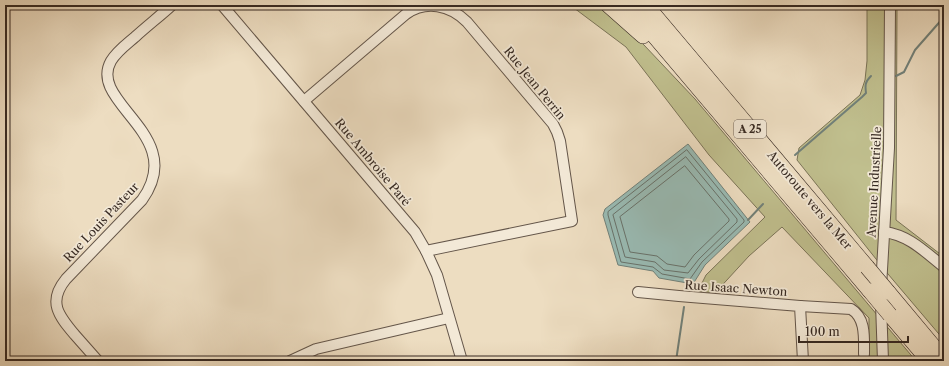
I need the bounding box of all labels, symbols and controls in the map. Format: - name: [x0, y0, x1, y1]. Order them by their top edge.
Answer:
- street label: Rue Jean Perrin: [501, 43, 569, 123]
- street label: Rue Ambroise Paré: [332, 115, 414, 209]
- road number: A 25: [734, 120, 766, 138]
- street label: Avenue Industrielle: [864, 126, 884, 239]
- street label: Autoroute vers la Mer: [764, 147, 856, 252]
- street label: Rue Louis Pasteur: [60, 179, 142, 265]
- street label: Rue Isaac Newton: [684, 277, 788, 299]
- scale bar: [799, 318, 908, 344]
- text: 100 m: [805, 324, 840, 339]

